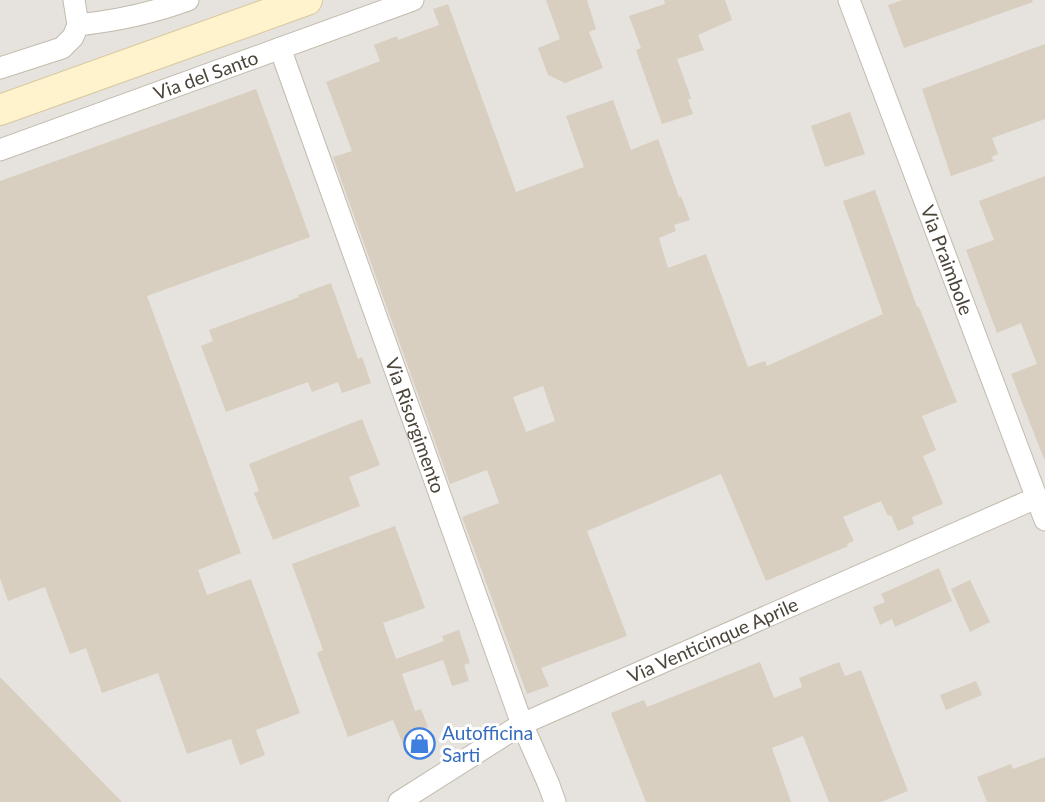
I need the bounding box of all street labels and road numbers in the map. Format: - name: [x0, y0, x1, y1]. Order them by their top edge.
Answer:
- street label: Via del Santo: [150, 45, 261, 104]
- street label: Via Praimbole: [916, 202, 979, 318]
- street label: Via Risorgimento: [381, 355, 450, 496]
- street label: Via Venticinque Aprile: [624, 592, 801, 687]

